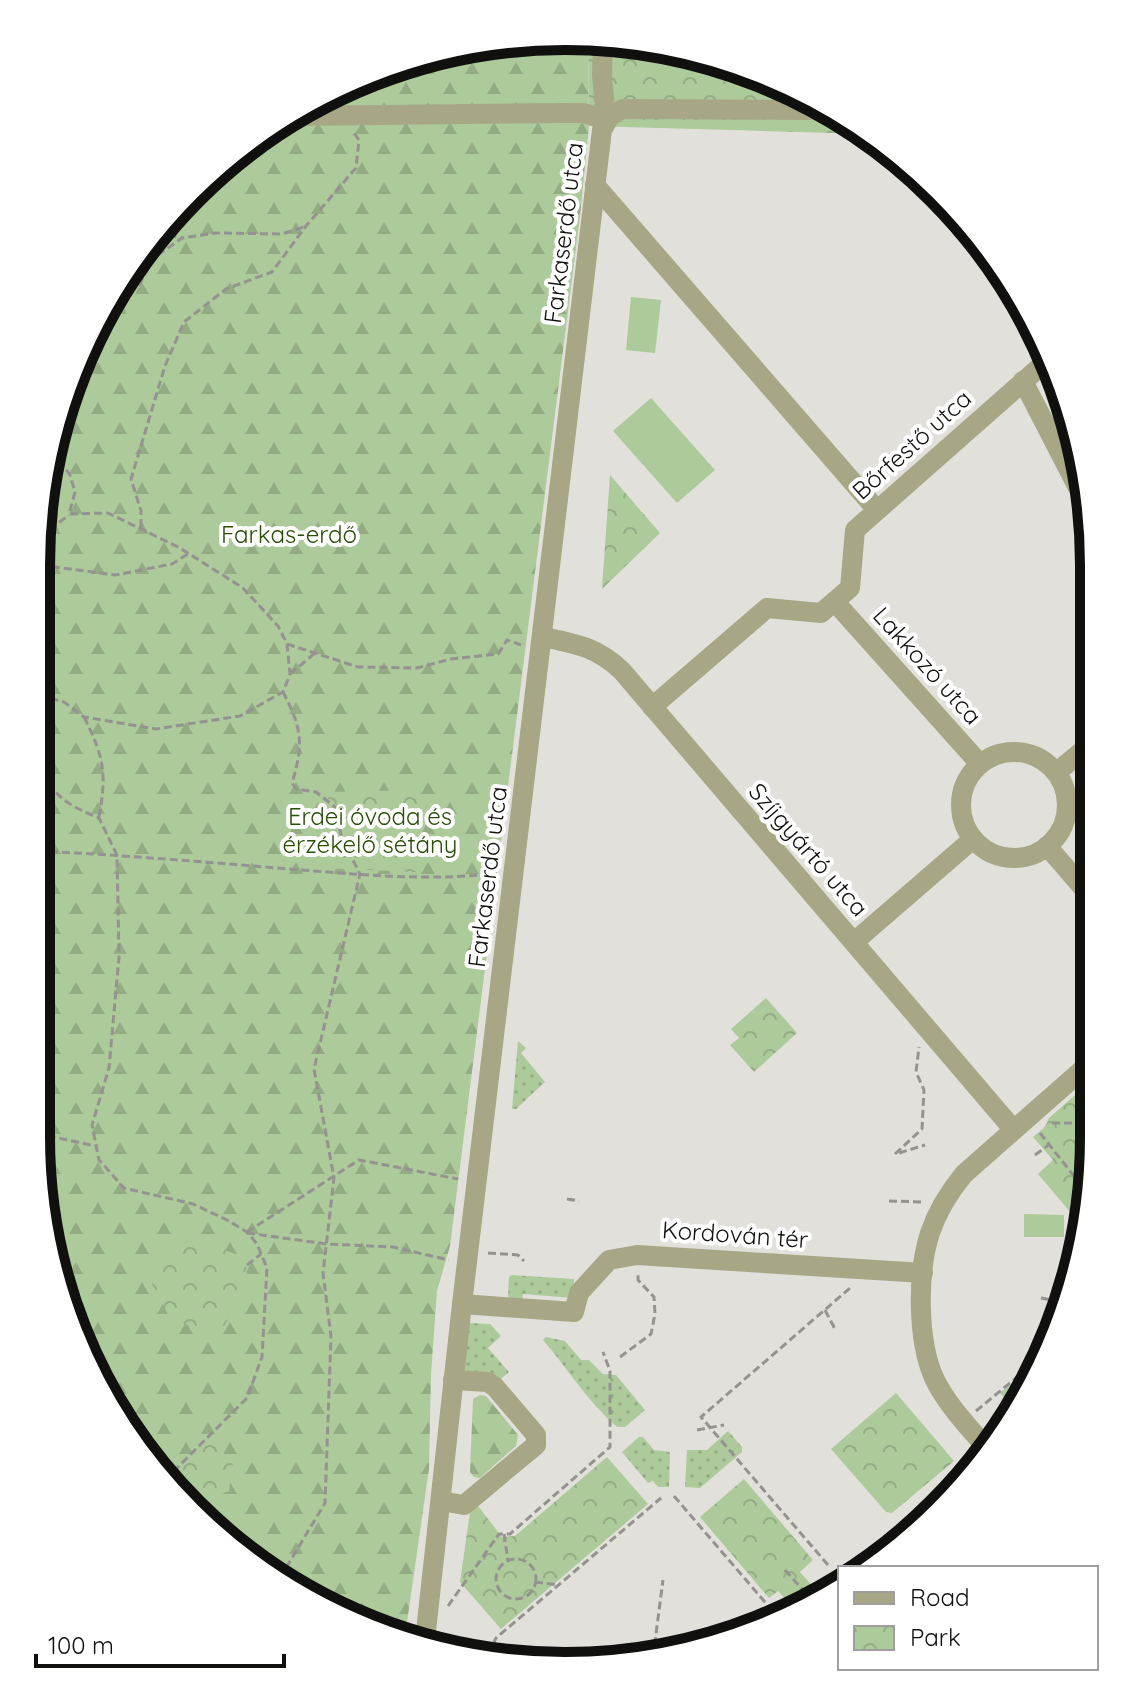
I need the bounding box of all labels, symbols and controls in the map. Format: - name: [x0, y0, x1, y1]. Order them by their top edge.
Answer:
- street label: Farkaserdő utca: [537, 141, 589, 325]
- street label: Bőrfestő utca: [846, 383, 977, 506]
- park label: Farkas-erdő: [221, 519, 357, 549]
- street label: Lakkozó utca: [867, 600, 988, 730]
- street label: Szíjgyártó utca: [743, 777, 875, 922]
- street label: Farkaserdő utca: [461, 785, 513, 969]
- park label: Erdei óvoda és érzékelő sétány: [283, 801, 457, 859]
- street label: Kordován tér: [661, 1214, 809, 1254]
- legend: [838, 1566, 1098, 1670]
- text: Road: [910, 1582, 970, 1612]
- scale bar: [36, 1618, 284, 1668]
- text: Park: [910, 1622, 961, 1652]
- text: 100 m: [48, 1630, 114, 1660]

